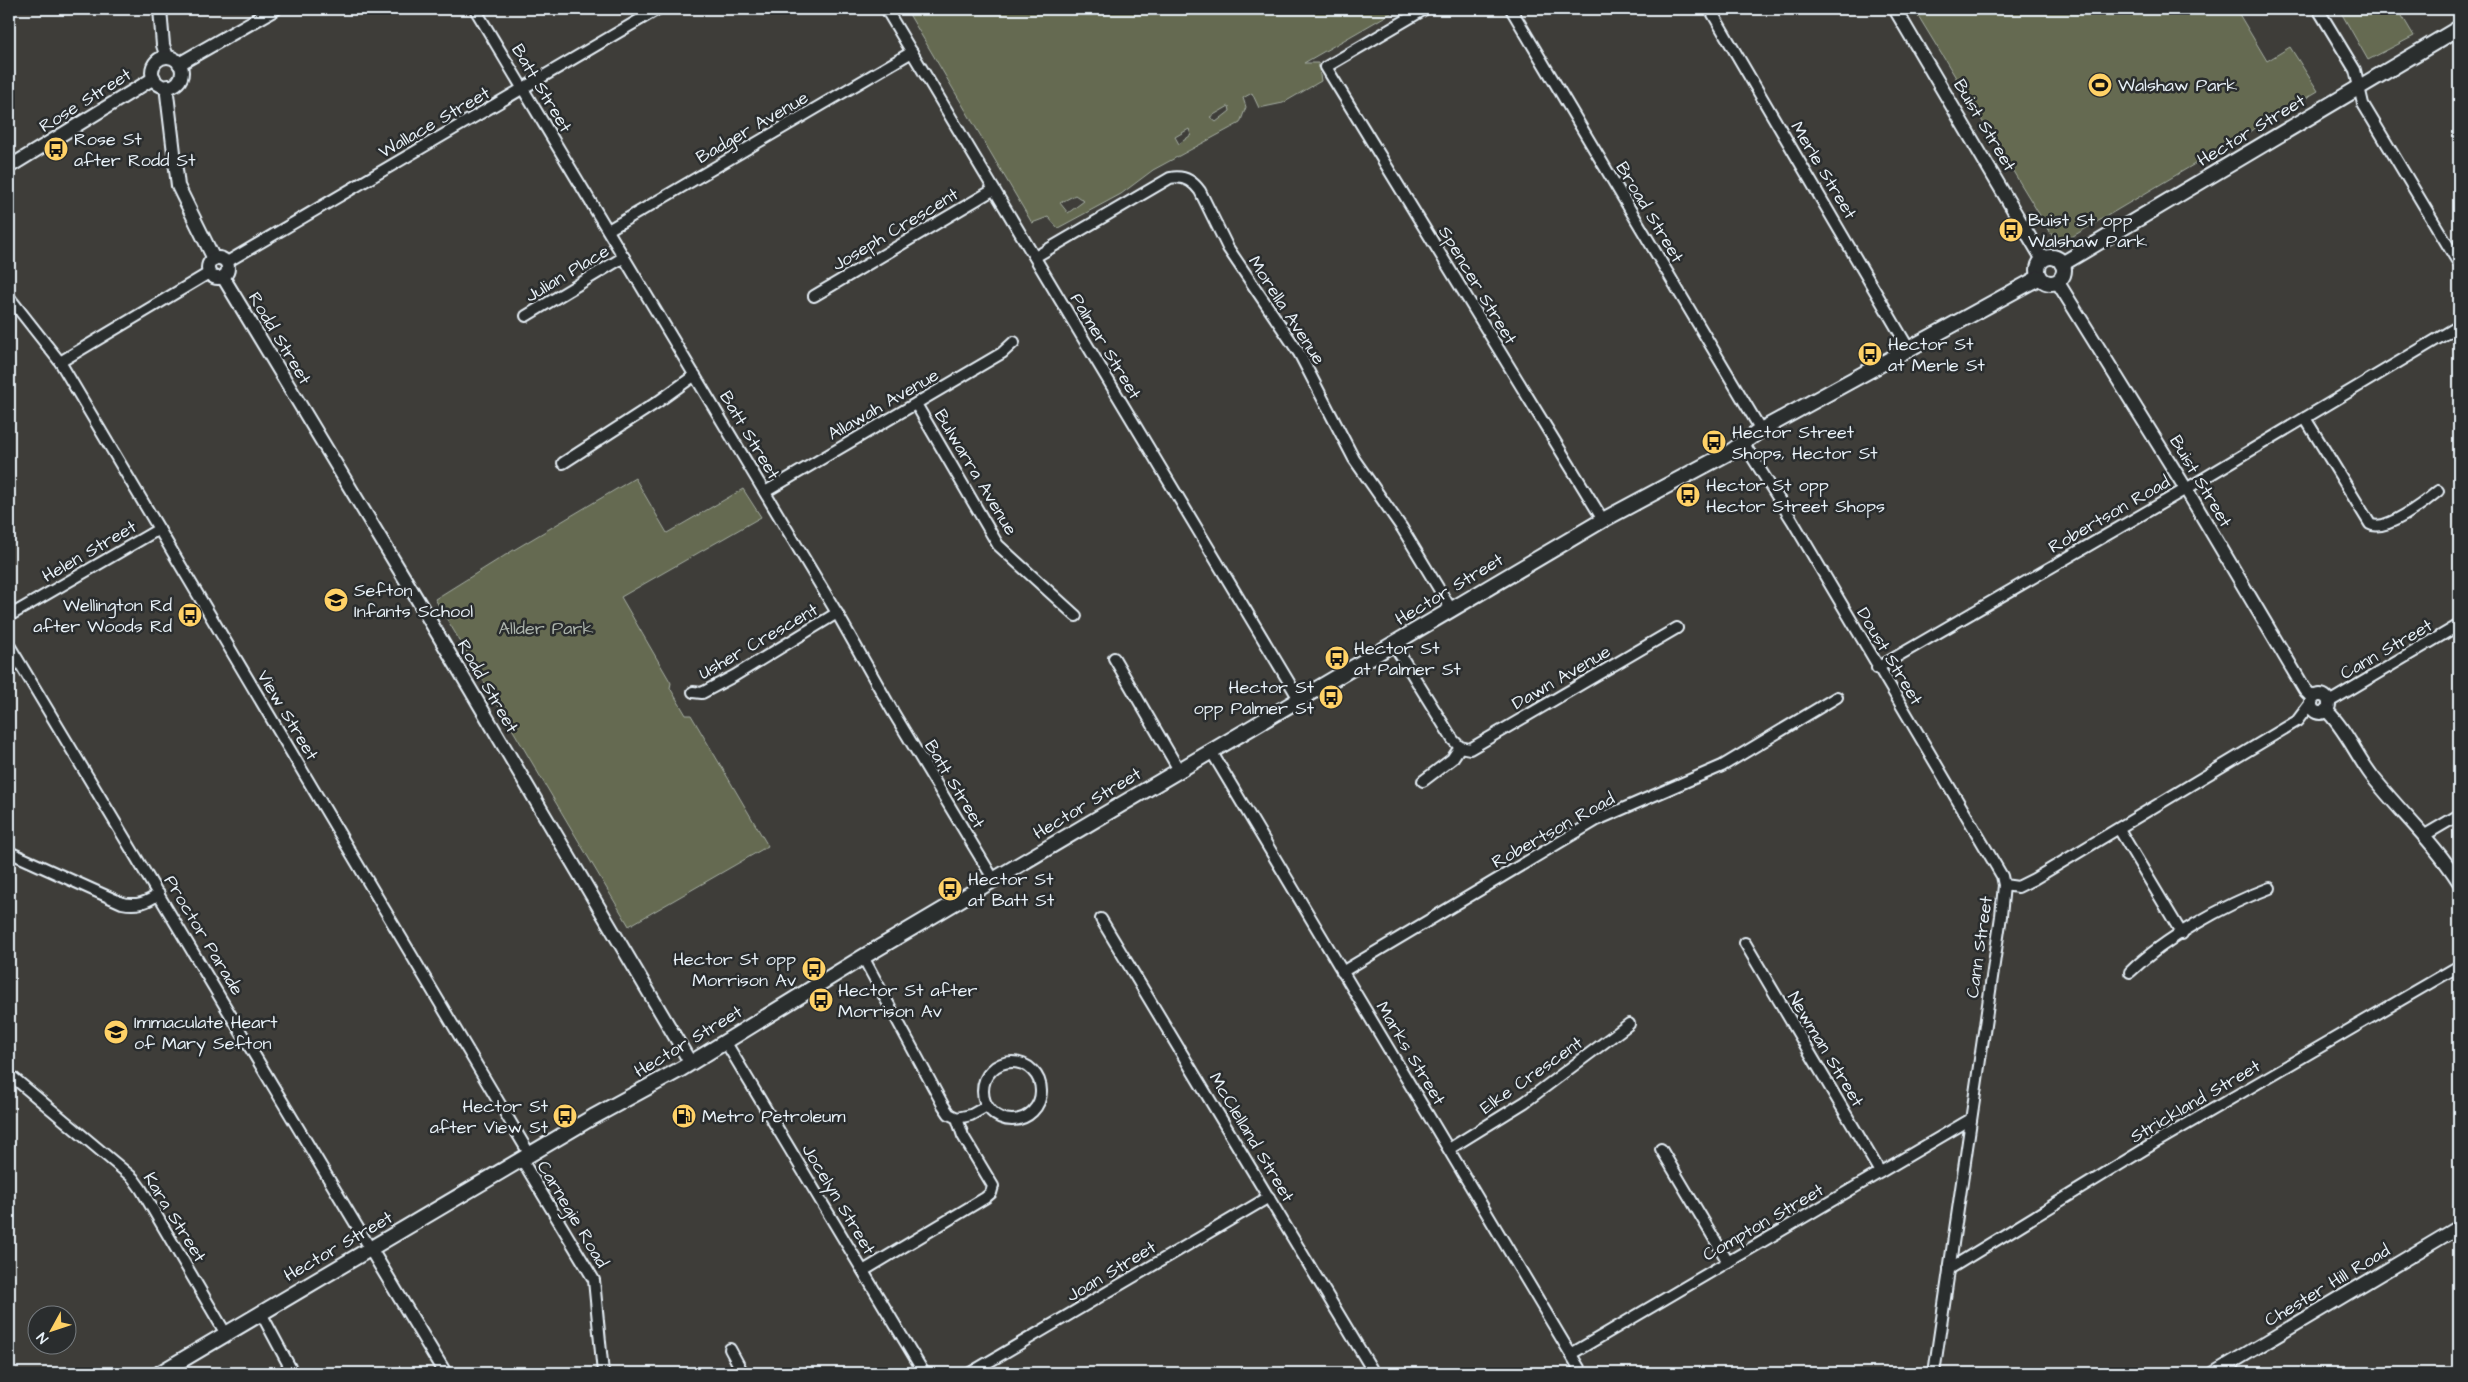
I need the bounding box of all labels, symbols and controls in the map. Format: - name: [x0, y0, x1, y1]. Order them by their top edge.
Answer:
- street label: Batt Street: [505, 39, 578, 138]
- street label: Rose Street: [34, 62, 137, 139]
- sports icon: Walshaw Park: [2087, 72, 2113, 98]
- place label: Walshaw Park: [2118, 73, 2237, 98]
- street label: Buist Street: [1947, 74, 2022, 177]
- street label: Wallace Street: [374, 80, 495, 164]
- street label: Badger Avenue: [692, 85, 814, 171]
- street label: Hector Street: [2192, 88, 2311, 173]
- street label: Merle Street: [1785, 117, 1863, 224]
- place label: Rose St after Rodd St: [74, 127, 196, 173]
- bus stop icon: Rose St after Rodd St: [43, 136, 69, 162]
- street label: Broad Street: [1610, 157, 1690, 268]
- street label: Joseph Crescent: [827, 181, 964, 277]
- place label: Buist St opp Walshaw Park: [2028, 208, 2147, 254]
- bus stop icon: Buist St opp Walshaw Park: [1998, 217, 2024, 243]
- street label: Spencer Street: [1432, 221, 1523, 350]
- street label: Julian Place: [520, 238, 614, 308]
- street label: Morella Avenue: [1242, 251, 1331, 370]
- street label: Rodd Street: [242, 287, 317, 390]
- street label: Palmer Street: [1064, 288, 1148, 405]
- place label: Hector St at Merle St: [1888, 332, 1986, 378]
- bus stop icon: Hector St at Merle St: [1857, 341, 1883, 367]
- street label: Allawah Avenue: [823, 362, 944, 446]
- street label: Batt Street: [713, 386, 786, 485]
- street label: Bulwarra Avenue: [928, 404, 1023, 540]
- place label: Hector Street Shops, Hector St: [1732, 420, 1878, 466]
- bus stop icon: Hector Street Shops, Hector St: [1701, 429, 1727, 455]
- street label: Buist Street: [2163, 430, 2238, 533]
- street label: Robertson Road: [2044, 469, 2175, 559]
- place label: Hector St opp Hector Street Shops: [1706, 473, 1885, 519]
- bus stop icon: Hector St opp Hector Street Shops: [1675, 482, 1701, 508]
- street label: Helen Street: [38, 514, 142, 588]
- street label: Hector Street: [1390, 547, 1509, 632]
- place label: Sefton Infants School: [354, 578, 473, 624]
- school or university icon: Sefton Infants School: [323, 587, 349, 613]
- place label: Wellington Rd after Woods Rd: [33, 593, 172, 639]
- street label: Usher Crescent: [694, 597, 823, 686]
- bus stop icon: Wellington Rd after Woods Rd: [177, 602, 203, 628]
- street label: Doust Street: [1851, 603, 1929, 710]
- street label: Cann Street: [2336, 613, 2438, 686]
- park label: Allder Park: [499, 616, 593, 641]
- street label: Rodd Street: [451, 635, 525, 738]
- place label: Hector St at Palmer St: [1354, 636, 1462, 682]
- street label: Dawn Avenue: [1507, 639, 1615, 716]
- bus stop icon: Hector St at Palmer St: [1324, 645, 1350, 671]
- street label: View Street: [251, 666, 325, 766]
- place label: Hector St opp Palmer St: [1193, 675, 1315, 721]
- bus stop icon: Hector St opp Palmer St: [1318, 684, 1344, 710]
- street label: Batt Street: [918, 735, 991, 834]
- street label: Hector Street: [1028, 761, 1147, 846]
- street label: Robertson Road: [1487, 786, 1619, 875]
- place label: Hector St at Batt St: [968, 867, 1055, 913]
- street label: Proctor Parade: [158, 870, 249, 1000]
- bus stop icon: Hector St at Batt St: [937, 876, 963, 902]
- street label: Cann Street: [1960, 894, 1999, 1000]
- place label: Hector St opp Morrison Av: [673, 947, 797, 993]
- bus stop icon: Hector St opp Morrison Av: [801, 956, 827, 982]
- place label: Hector St after Morrison Av: [838, 978, 977, 1024]
- bus stop icon: Hector St after Morrison Av: [808, 987, 834, 1013]
- street label: Newman Street: [1781, 987, 1870, 1112]
- street label: Marks Street: [1370, 997, 1452, 1110]
- street label: Hector Street: [629, 999, 748, 1084]
- place label: Immaculate Heart of Mary Sefton: [134, 1010, 278, 1057]
- school or university icon: Immaculate Heart of Mary Sefton: [103, 1019, 129, 1045]
- street label: Elke Crescent: [1475, 1030, 1588, 1120]
- street label: Strickland Street: [2125, 1054, 2266, 1149]
- street label: McClelland Street: [1203, 1068, 1301, 1207]
- place label: Hector St after View St: [430, 1094, 549, 1140]
- bus stop icon: Hector St after View St: [552, 1103, 578, 1129]
- fuel station icon: Metro Petroleum: [671, 1103, 697, 1129]
- place label: Metro Petroleum: [702, 1104, 845, 1129]
- street label: Jocelyn Street: [795, 1139, 882, 1260]
- street label: Carnegie Road: [530, 1156, 614, 1273]
- street label: Kara Street: [137, 1167, 213, 1268]
- street label: Compton Street: [1698, 1177, 1829, 1267]
- street label: Hector Street: [279, 1205, 398, 1288]
- street label: Joan Street: [1062, 1234, 1161, 1308]
- street label: Chester Hill Road: [2260, 1238, 2395, 1333]
- north arrow: [28, 1304, 78, 1354]
- text: N: [32, 1328, 53, 1348]

